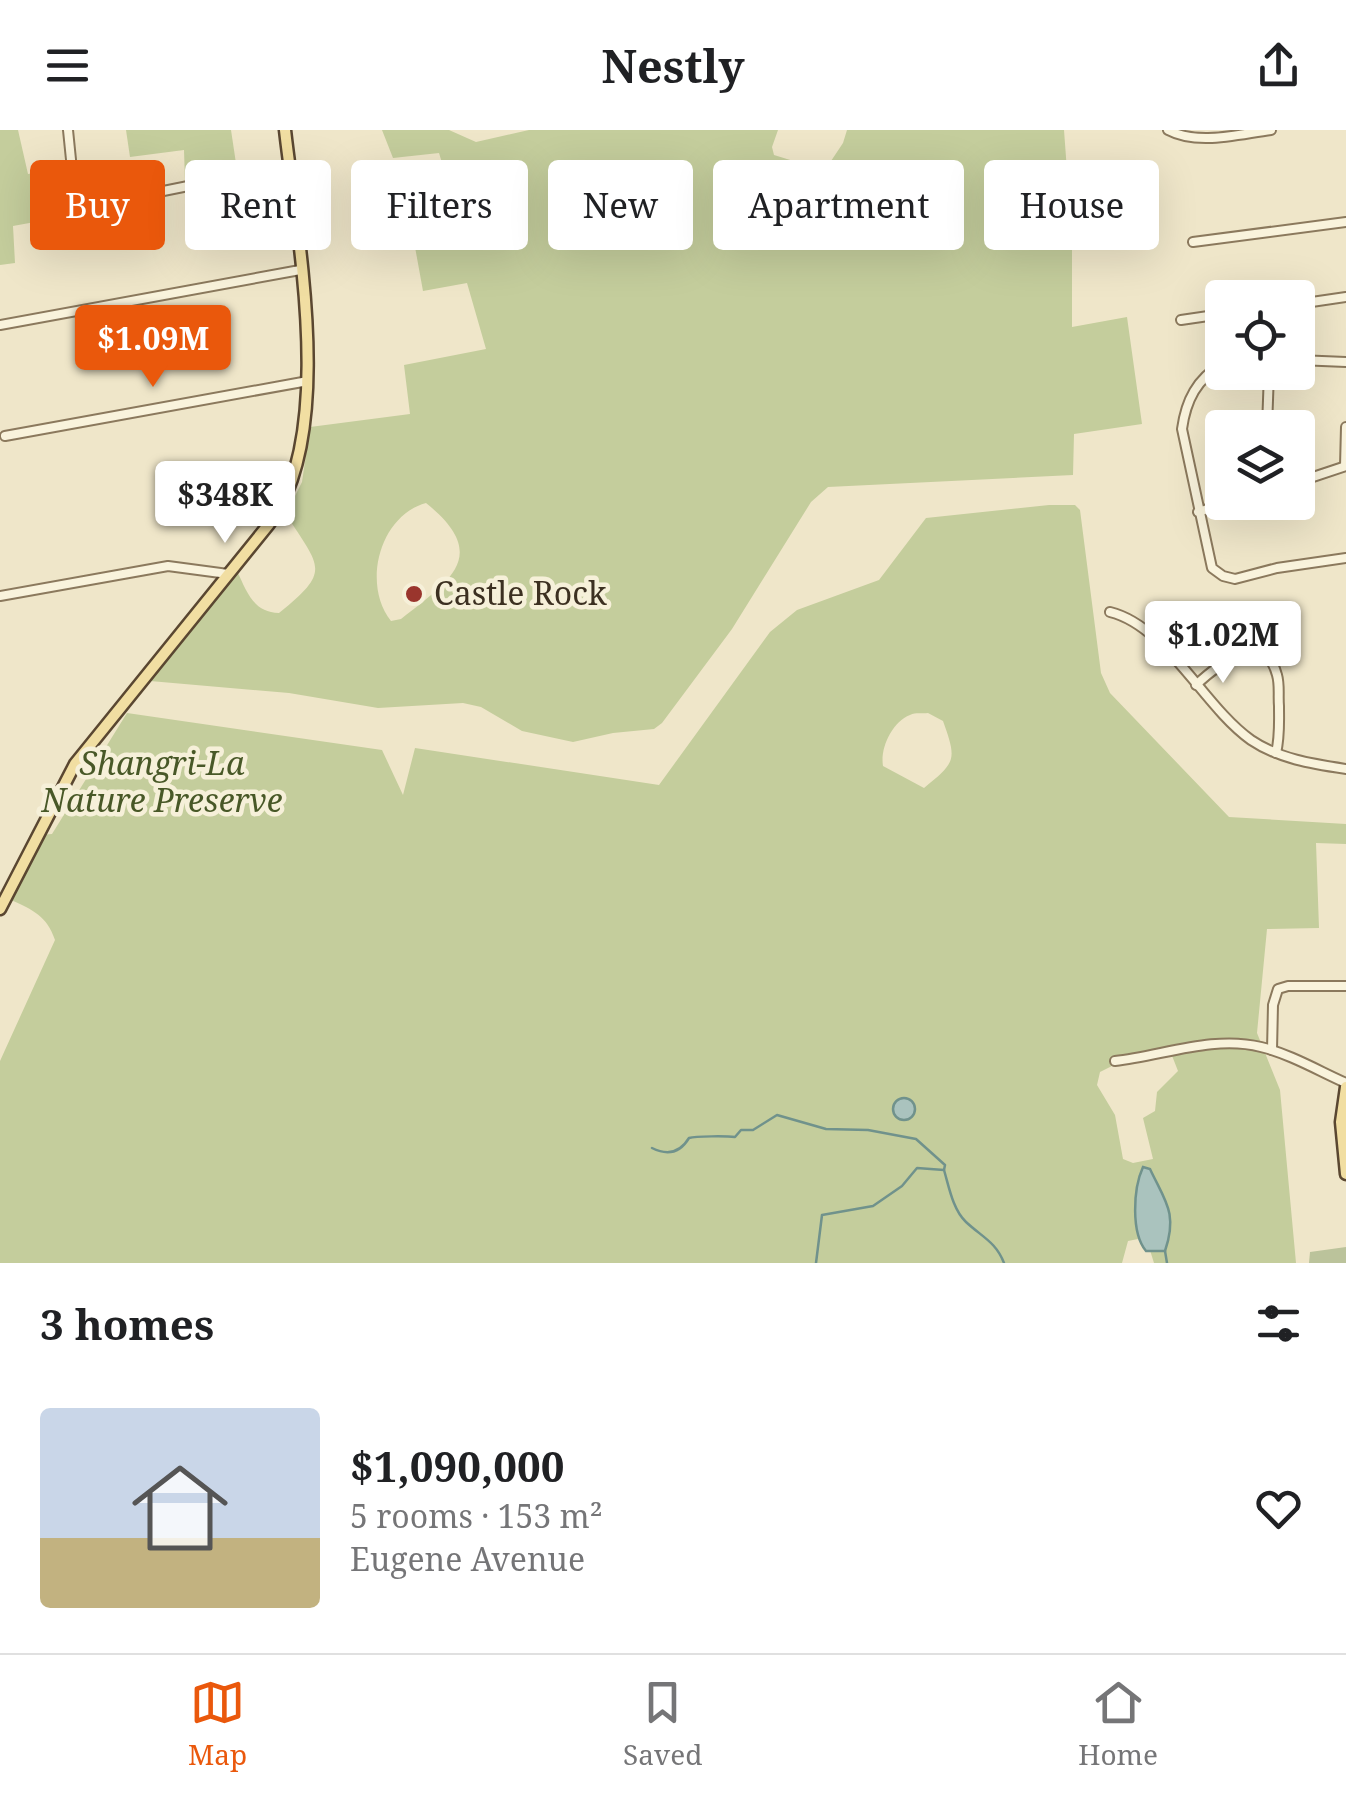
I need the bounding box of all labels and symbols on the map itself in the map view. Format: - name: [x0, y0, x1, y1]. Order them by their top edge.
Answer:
- pin: $1.09M: [72, 305, 234, 390]
- pin: $348K: [155, 461, 295, 546]
- place label: Castle Rock: [434, 571, 607, 614]
- marker: Castle Rock: [403, 583, 425, 605]
- pin: $1.02M: [1142, 601, 1304, 686]
- park label: Shangri-La Nature Preserve: [41, 741, 283, 821]

